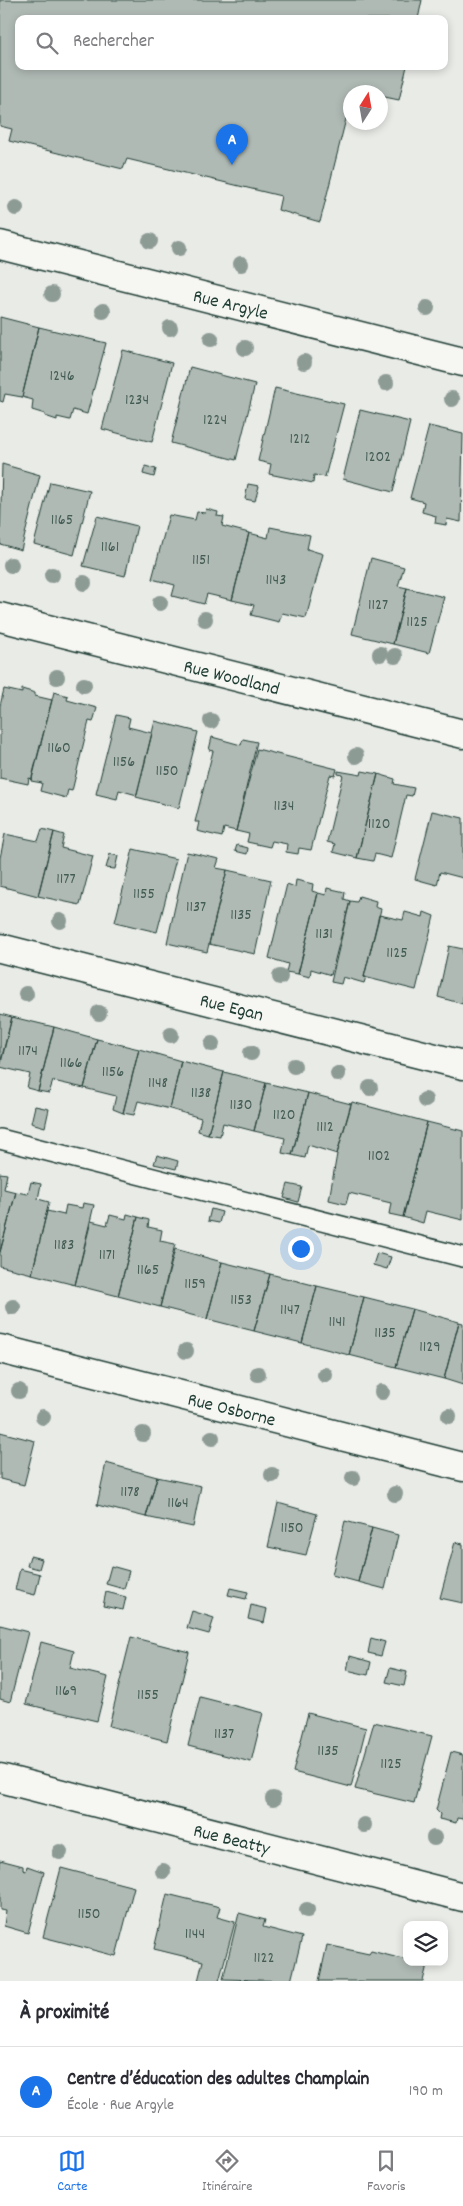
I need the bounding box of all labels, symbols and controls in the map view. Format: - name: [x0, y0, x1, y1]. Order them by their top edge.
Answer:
- search box: [15, 15, 448, 70]
- icon: search: [33, 29, 61, 57]
- text: Rechercher: [73, 29, 154, 56]
- north arrow: [343, 85, 388, 130]
- pin: A: [216, 124, 248, 165]
- street label: Rue Argyle: [190, 284, 271, 329]
- house number: 1246: [50, 365, 75, 388]
- house number: 1234: [125, 389, 149, 412]
- house number: 1224: [203, 409, 227, 432]
- house number: 1212: [290, 428, 311, 451]
- house number: 1202: [365, 446, 391, 469]
- house number: 1165: [51, 509, 73, 532]
- house number: 1161: [101, 536, 119, 559]
- house number: 1151: [192, 549, 210, 572]
- house number: 1143: [266, 569, 286, 592]
- house number: 1127: [368, 594, 388, 617]
- house number: 1125: [406, 611, 428, 634]
- street label: Rue Woodland: [180, 654, 282, 704]
- house number: 1160: [47, 737, 71, 760]
- house number: 1156: [113, 751, 135, 774]
- house number: 1150: [155, 760, 179, 783]
- house number: 1134: [274, 795, 294, 818]
- house number: 1120: [368, 813, 390, 836]
- house number: 1177: [56, 868, 76, 891]
- house number: 1155: [133, 883, 155, 906]
- house number: 1137: [186, 896, 206, 919]
- house number: 1135: [230, 904, 252, 927]
- house number: 1131: [315, 923, 333, 946]
- house number: 1125: [386, 942, 408, 965]
- street label: Rue Egan: [196, 988, 266, 1030]
- house number: 1174: [18, 1040, 38, 1063]
- house number: 1166: [60, 1052, 82, 1075]
- house number: 1156: [102, 1061, 124, 1084]
- house number: 1148: [148, 1072, 168, 1095]
- house number: 1138: [191, 1082, 211, 1105]
- house number: 1130: [230, 1094, 252, 1117]
- house number: 1120: [273, 1104, 295, 1127]
- house number: 1112: [316, 1116, 334, 1139]
- house number: 1102: [368, 1145, 390, 1168]
- house number: 1183: [54, 1234, 74, 1257]
- your location: [288, 1236, 314, 1262]
- house number: 1171: [99, 1244, 115, 1267]
- house number: 1165: [137, 1259, 159, 1282]
- house number: 1159: [184, 1273, 206, 1296]
- house number: 1153: [230, 1289, 252, 1312]
- house number: 1147: [280, 1299, 300, 1322]
- house number: 1141: [328, 1311, 346, 1334]
- house number: 1135: [374, 1322, 396, 1345]
- house number: 1129: [419, 1336, 441, 1359]
- street label: Rue Osborne: [184, 1387, 278, 1435]
- house number: 1178: [120, 1481, 140, 1504]
- house number: 1164: [167, 1492, 189, 1515]
- house number: 1150: [280, 1517, 304, 1540]
- house number: 1169: [55, 1680, 77, 1703]
- house number: 1155: [137, 1684, 159, 1707]
- house number: 1137: [214, 1723, 234, 1746]
- house number: 1135: [317, 1740, 339, 1763]
- house number: 1125: [380, 1753, 402, 1776]
- street label: Rue Beatty: [190, 1819, 273, 1864]
- house number: 1150: [77, 1903, 101, 1926]
- map controls: [403, 1921, 448, 1966]
- button: layers: [403, 1921, 448, 1966]
- house number: 1144: [185, 1923, 205, 1946]
- house number: 1122: [254, 1947, 275, 1970]
- text: À proximité: [20, 1999, 109, 2029]
- text: Centre d’éducation des adultes Champlain: [67, 2067, 369, 2094]
- text: A: [32, 2080, 40, 2103]
- text: 190 m: [409, 2080, 443, 2103]
- text: École · Rue Argyle: [67, 2094, 174, 2117]
- tab: Carte: [57, 2147, 87, 2197]
- tab: Itinéraire: [202, 2147, 252, 2197]
- tab: Favoris: [367, 2147, 406, 2197]

